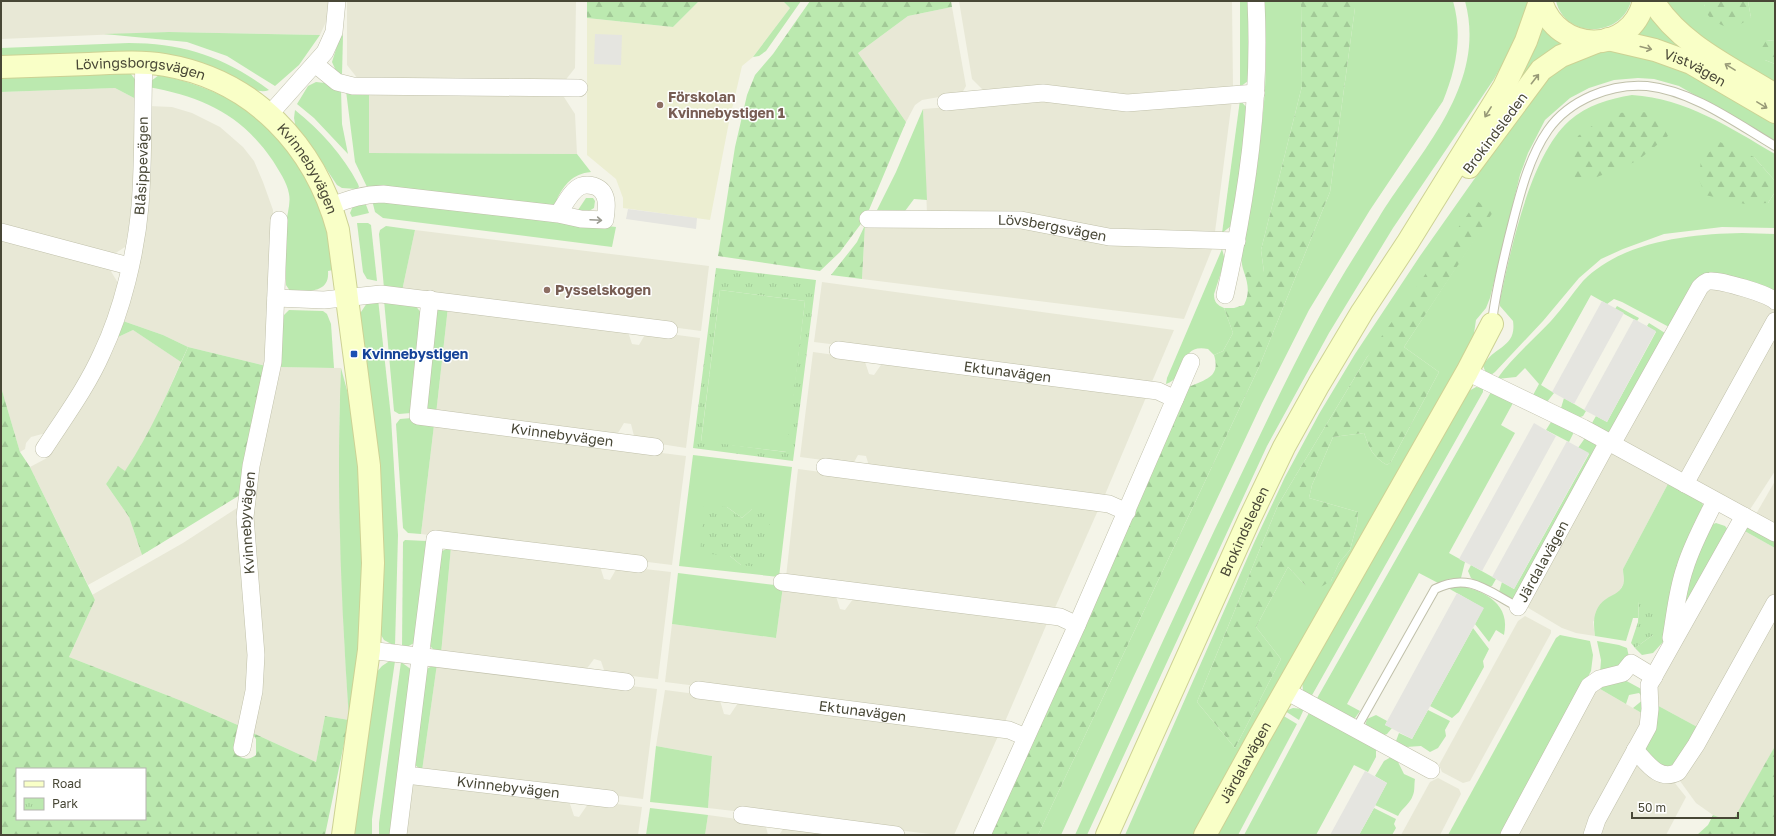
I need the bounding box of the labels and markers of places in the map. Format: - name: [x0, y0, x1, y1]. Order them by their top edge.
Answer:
- place label: Förskolan Kvinnebystigen 1: [668, 88, 785, 121]
- marker: Förskolan Kvinnebystigen 1: [655, 100, 665, 110]
- place label: Pysselskogen: [555, 281, 651, 298]
- marker: Pysselskogen: [542, 285, 552, 295]
- place label: Kvinnebystigen: [362, 345, 468, 362]
- marker: Kvinnebystigen: [349, 349, 359, 359]

